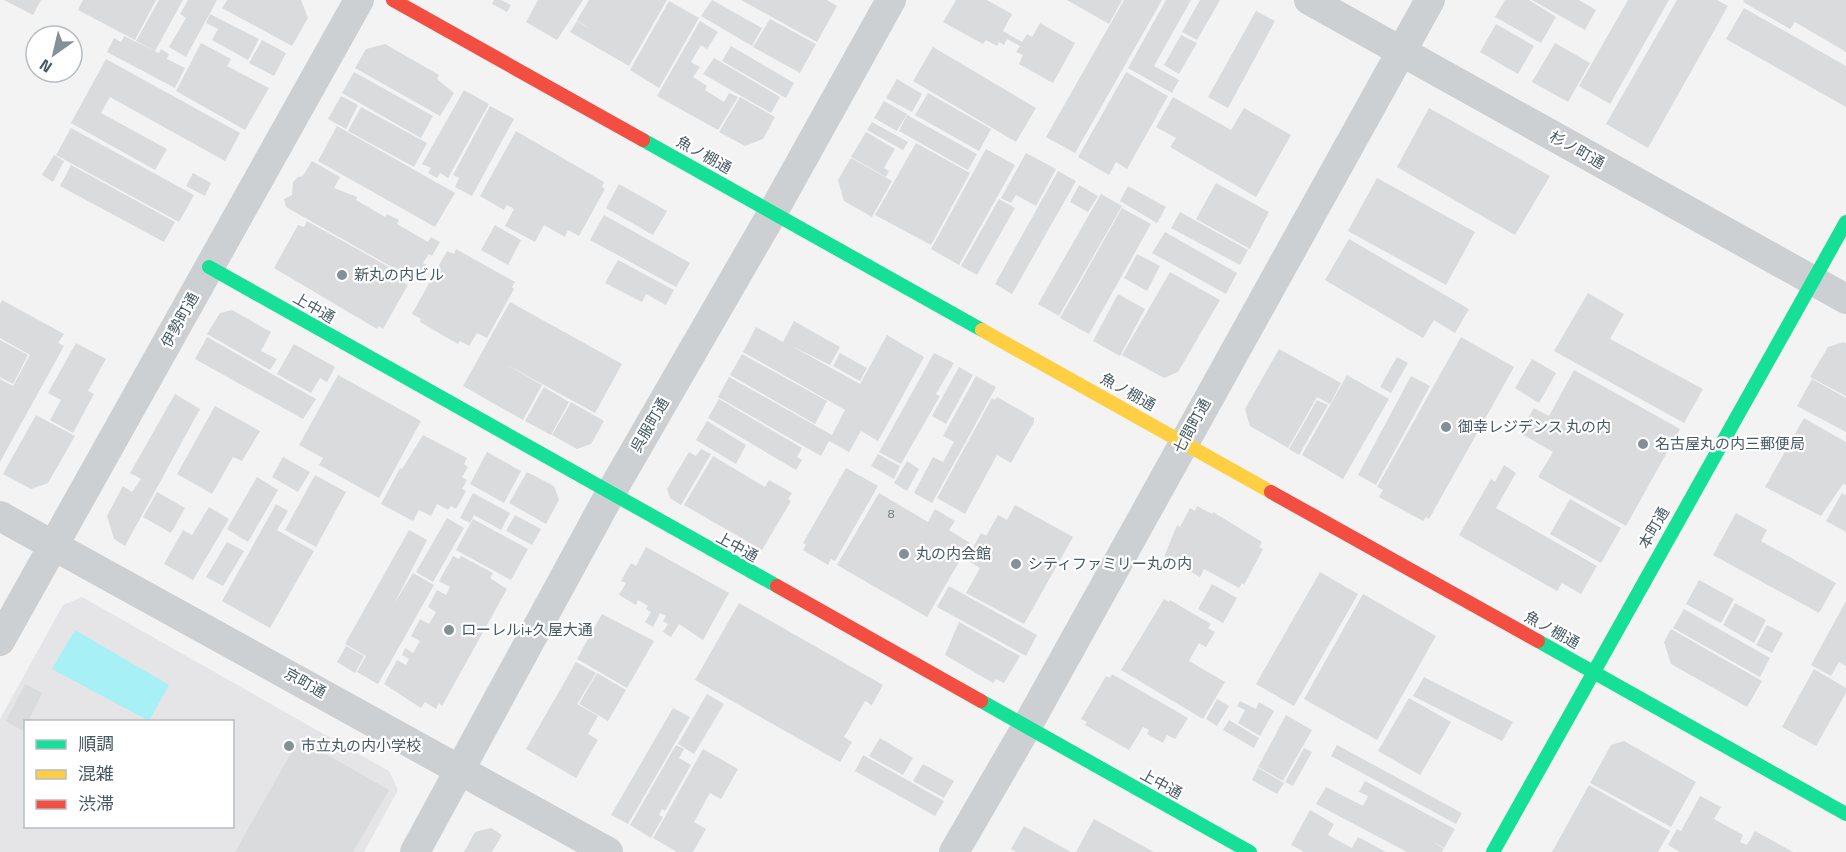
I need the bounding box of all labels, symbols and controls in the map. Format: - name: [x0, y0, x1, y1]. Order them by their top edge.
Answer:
- north arrow: [24, 24, 84, 84]
- text: N: [34, 53, 57, 79]
- street label: 杉ノ町通: [1545, 125, 1609, 174]
- street label: 魚ノ棚通: [672, 130, 736, 179]
- place label: 新丸の内ビル: [354, 263, 444, 286]
- marker: 新丸の内ビル: [335, 268, 349, 282]
- street label: 上中通: [289, 286, 339, 329]
- street label: 伊勢町通: [155, 288, 204, 352]
- street label: 魚ノ棚通: [1096, 367, 1160, 416]
- street label: 呉服町通: [625, 393, 675, 456]
- street label: 七間町通: [1167, 394, 1216, 458]
- place label: 御幸レジデンス 丸の内: [1458, 415, 1611, 438]
- marker: 御幸レジデンス 丸の内: [1439, 420, 1453, 434]
- place label: 名古屋丸の内三郵便局: [1655, 432, 1805, 455]
- marker: 名古屋丸の内三郵便局: [1636, 437, 1650, 451]
- street label: 本町通: [1632, 503, 1675, 553]
- house number: 8: [888, 504, 895, 523]
- street label: 上中通: [712, 526, 763, 568]
- place label: 丸の内会館: [916, 542, 991, 565]
- marker: 丸の内会館: [897, 547, 911, 561]
- place label: シティファミリー丸の内: [1028, 552, 1192, 575]
- marker: シティファミリー丸の内: [1009, 557, 1023, 571]
- street label: 魚ノ棚通: [1520, 605, 1584, 654]
- place label: ローレルi+久屋大通: [461, 618, 593, 641]
- marker: ローレルi+久屋大通: [442, 623, 456, 637]
- street label: 京町通: [280, 662, 331, 704]
- legend: [24, 720, 234, 828]
- text: 順調: [78, 730, 114, 757]
- place label: 市立丸の内小学校: [301, 734, 421, 757]
- marker: 市立丸の内小学校: [282, 739, 296, 753]
- text: 混雑: [78, 760, 114, 787]
- street label: 上中通: [1136, 763, 1187, 805]
- text: 渋滞: [78, 790, 114, 817]

